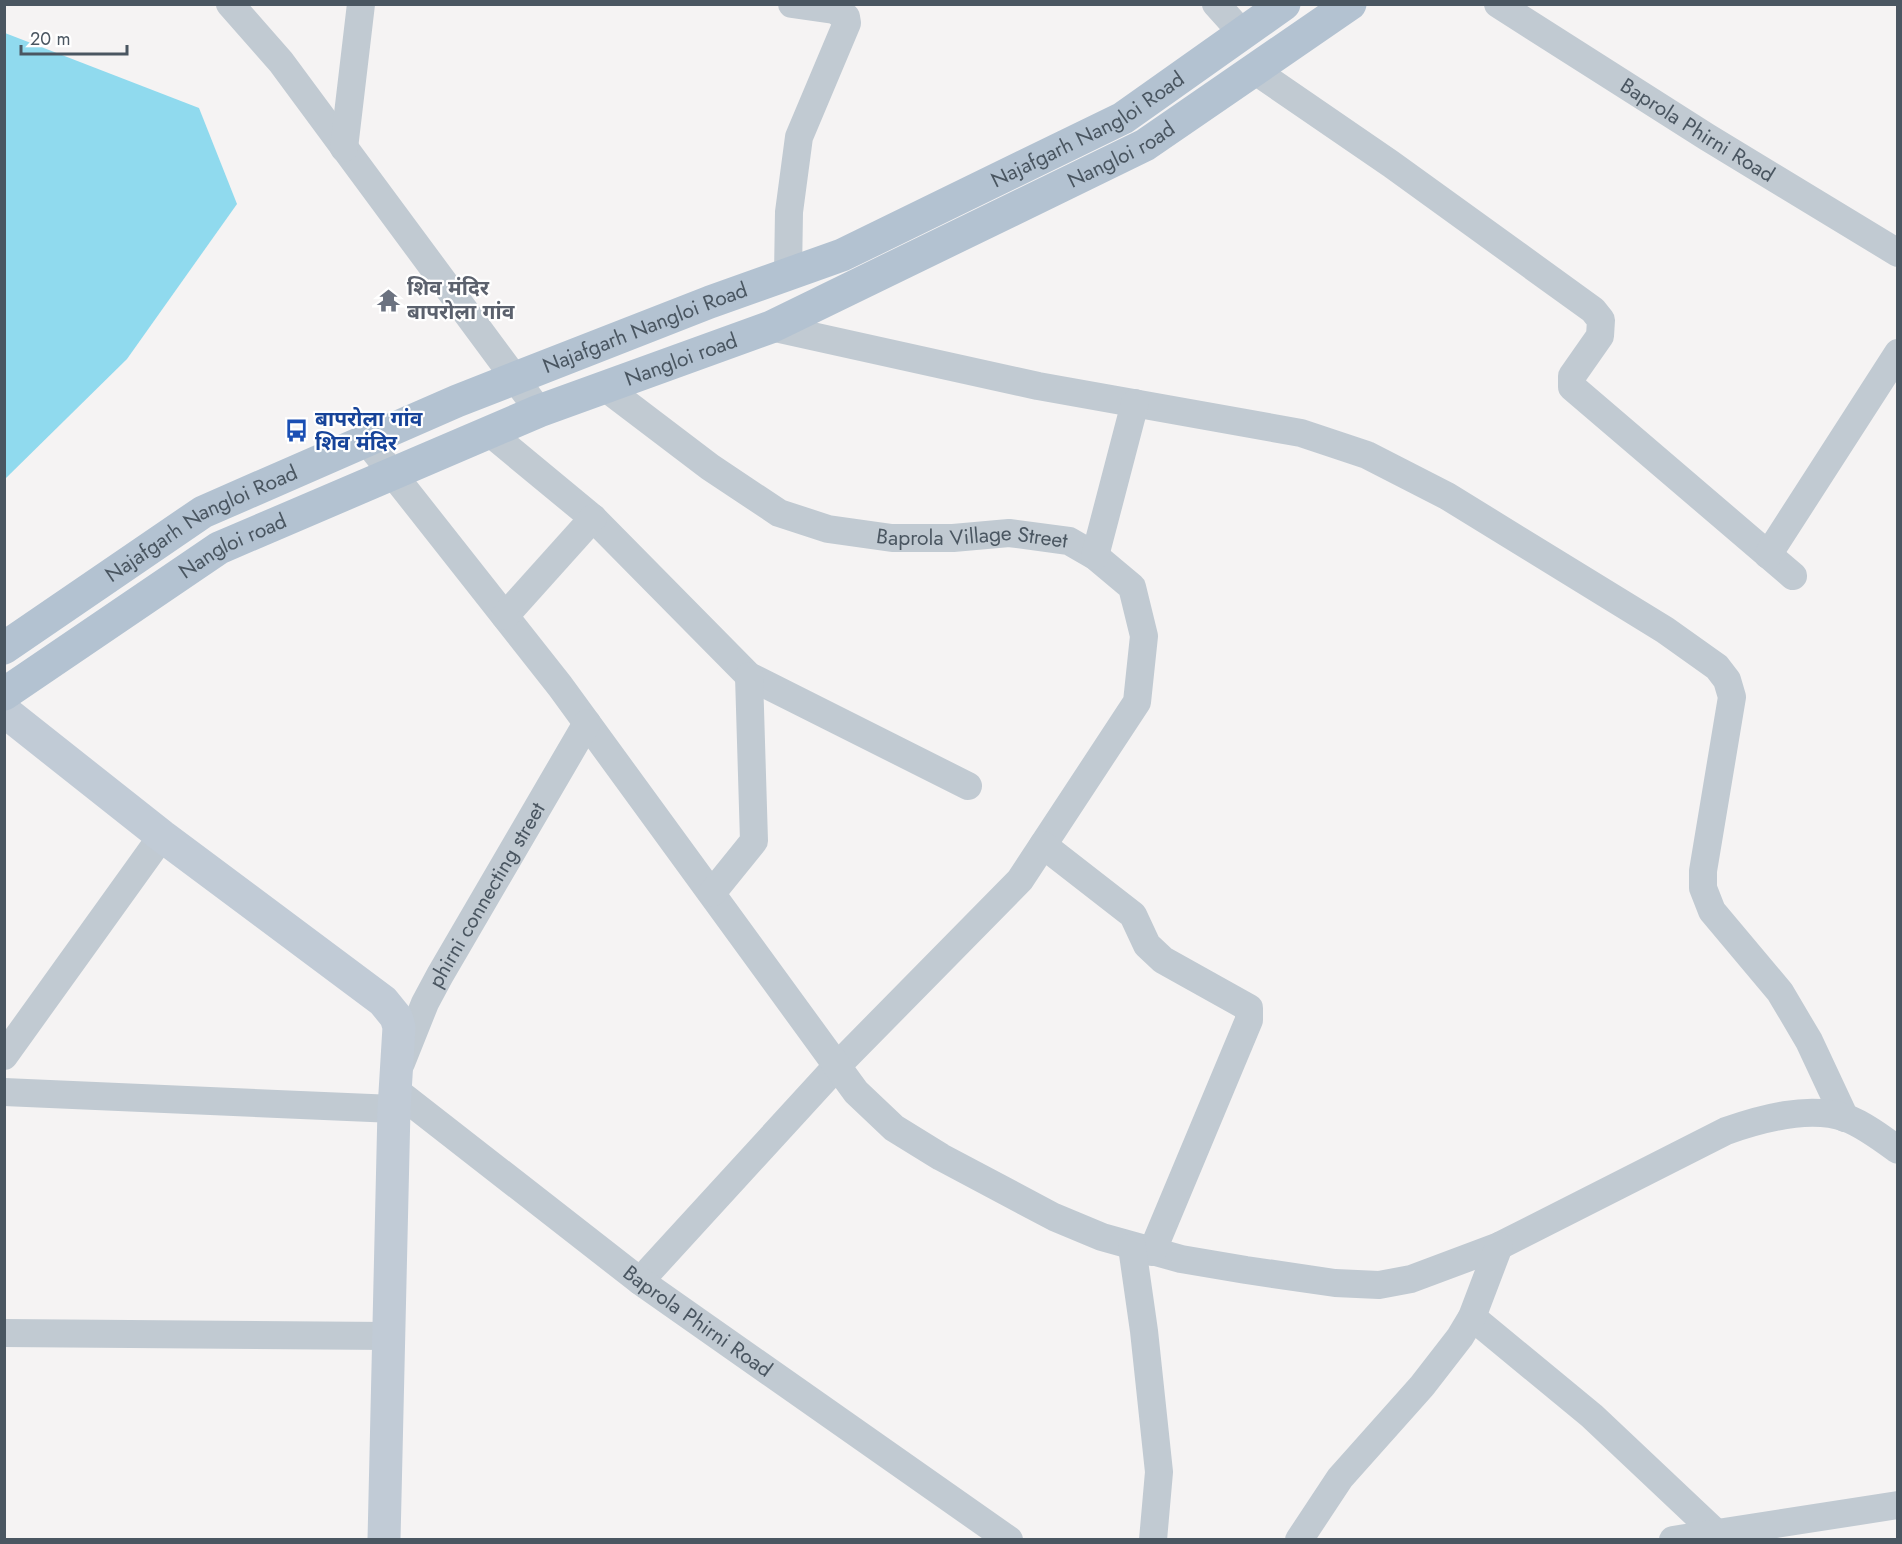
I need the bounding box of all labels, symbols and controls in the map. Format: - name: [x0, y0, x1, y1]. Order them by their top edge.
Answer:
- scale bar: [21, 18, 128, 56]
- text: 20 m: [30, 26, 70, 52]
- street label: Najafgarh Nangloi Road: [986, 64, 1190, 195]
- street label: Baprola Phirni Road: [1614, 71, 1780, 190]
- street label: Nangloi road: [1062, 114, 1181, 196]
- place label: शिव मंदिर बापरोला गांव: [407, 273, 515, 327]
- street label: Najafgarh Nangloi Road: [538, 275, 751, 381]
- temple icon: शिव मंदिर बापरोला गांव: [376, 287, 402, 313]
- street label: Nangloi road: [620, 325, 742, 394]
- place label: बापरोला गांव शिव मंदिर: [315, 404, 423, 458]
- bus stop icon: बापरोला गांव शिव मंदिर: [284, 418, 310, 444]
- street label: Najafgarh Nangloi Road: [99, 458, 302, 590]
- street label: Nangloi road: [173, 506, 291, 586]
- street label: Baprola Village Street: [874, 518, 1069, 556]
- street label: phirni connecting street: [421, 797, 553, 993]
- street label: Baprola Phirni Road: [617, 1258, 779, 1384]

